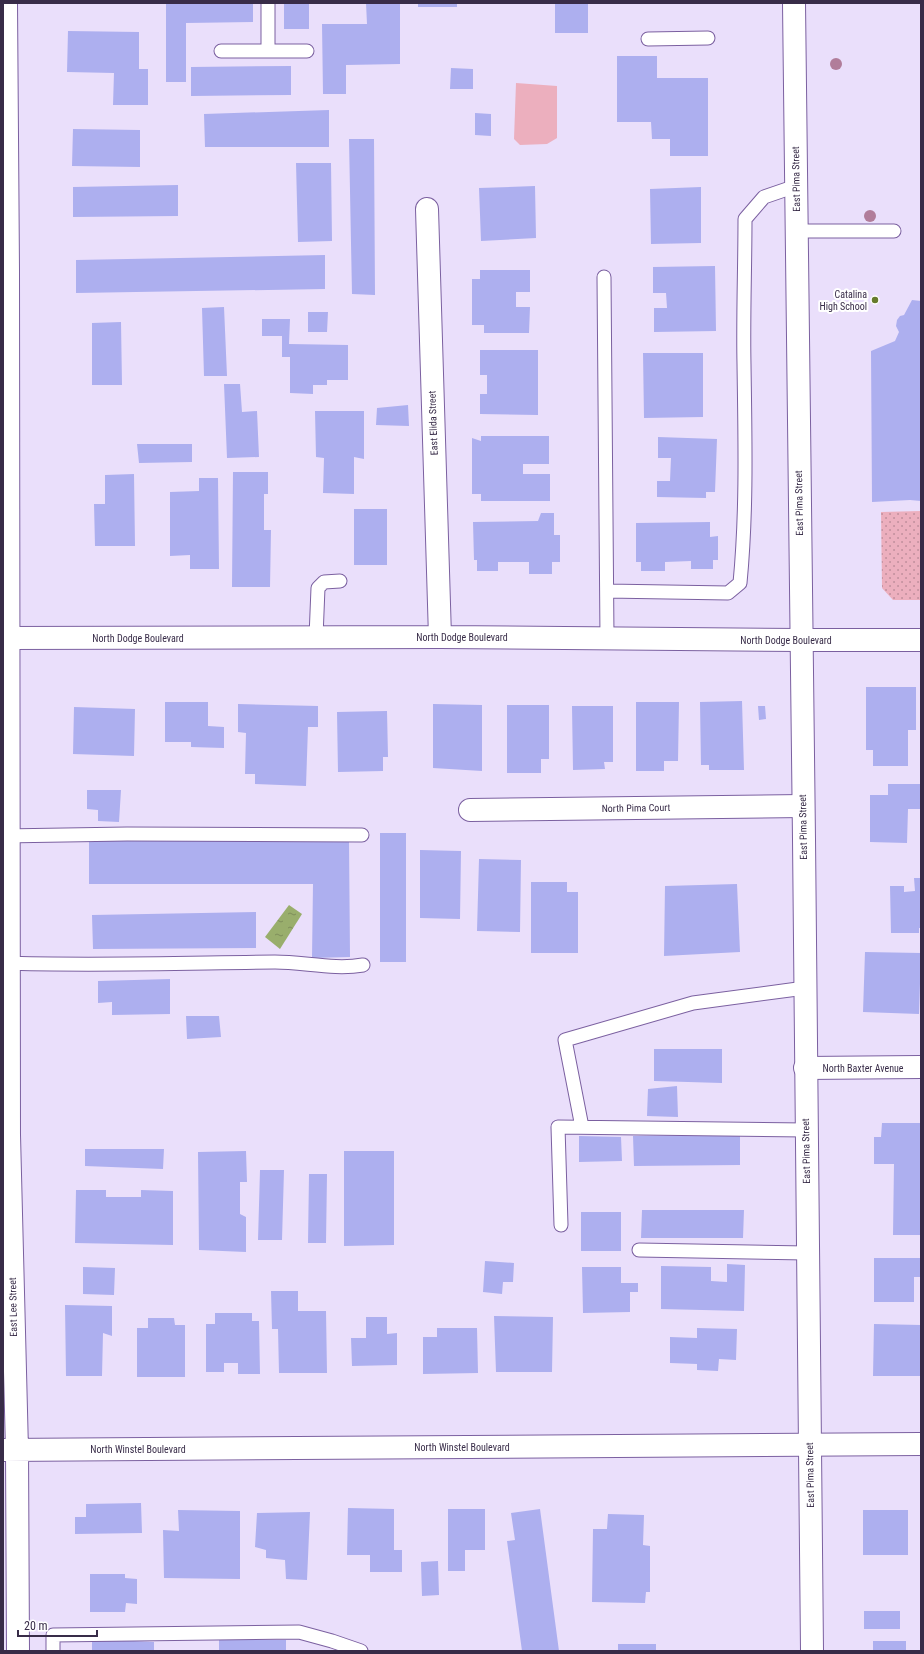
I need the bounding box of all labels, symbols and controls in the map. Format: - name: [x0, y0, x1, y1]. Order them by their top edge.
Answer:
- street label: East Pima Street: [790, 146, 802, 212]
- place label: Catalina High School: [819, 289, 867, 312]
- marker: Catalina High School: [870, 295, 880, 305]
- street label: East Elida Street: [426, 390, 440, 455]
- street label: East Pima Street: [793, 470, 805, 536]
- street label: North Dodge Boulevard: [416, 632, 508, 643]
- street label: North Dodge Boulevard: [92, 633, 184, 644]
- street label: North Dodge Boulevard: [740, 635, 832, 646]
- street label: East Pima Street: [797, 794, 809, 860]
- street label: North Pima Court: [601, 802, 671, 814]
- street label: North Baxter Avenue: [822, 1063, 904, 1074]
- street label: East Pima Street: [800, 1118, 812, 1184]
- street label: East Lee Street: [7, 1277, 19, 1337]
- street label: North Winstel Boulevard: [414, 1442, 510, 1453]
- street label: East Pima Street: [804, 1442, 816, 1508]
- street label: North Winstel Boulevard: [90, 1444, 186, 1455]
- scale bar: [18, 1612, 97, 1638]
- text: 20 m: [24, 1619, 48, 1633]

